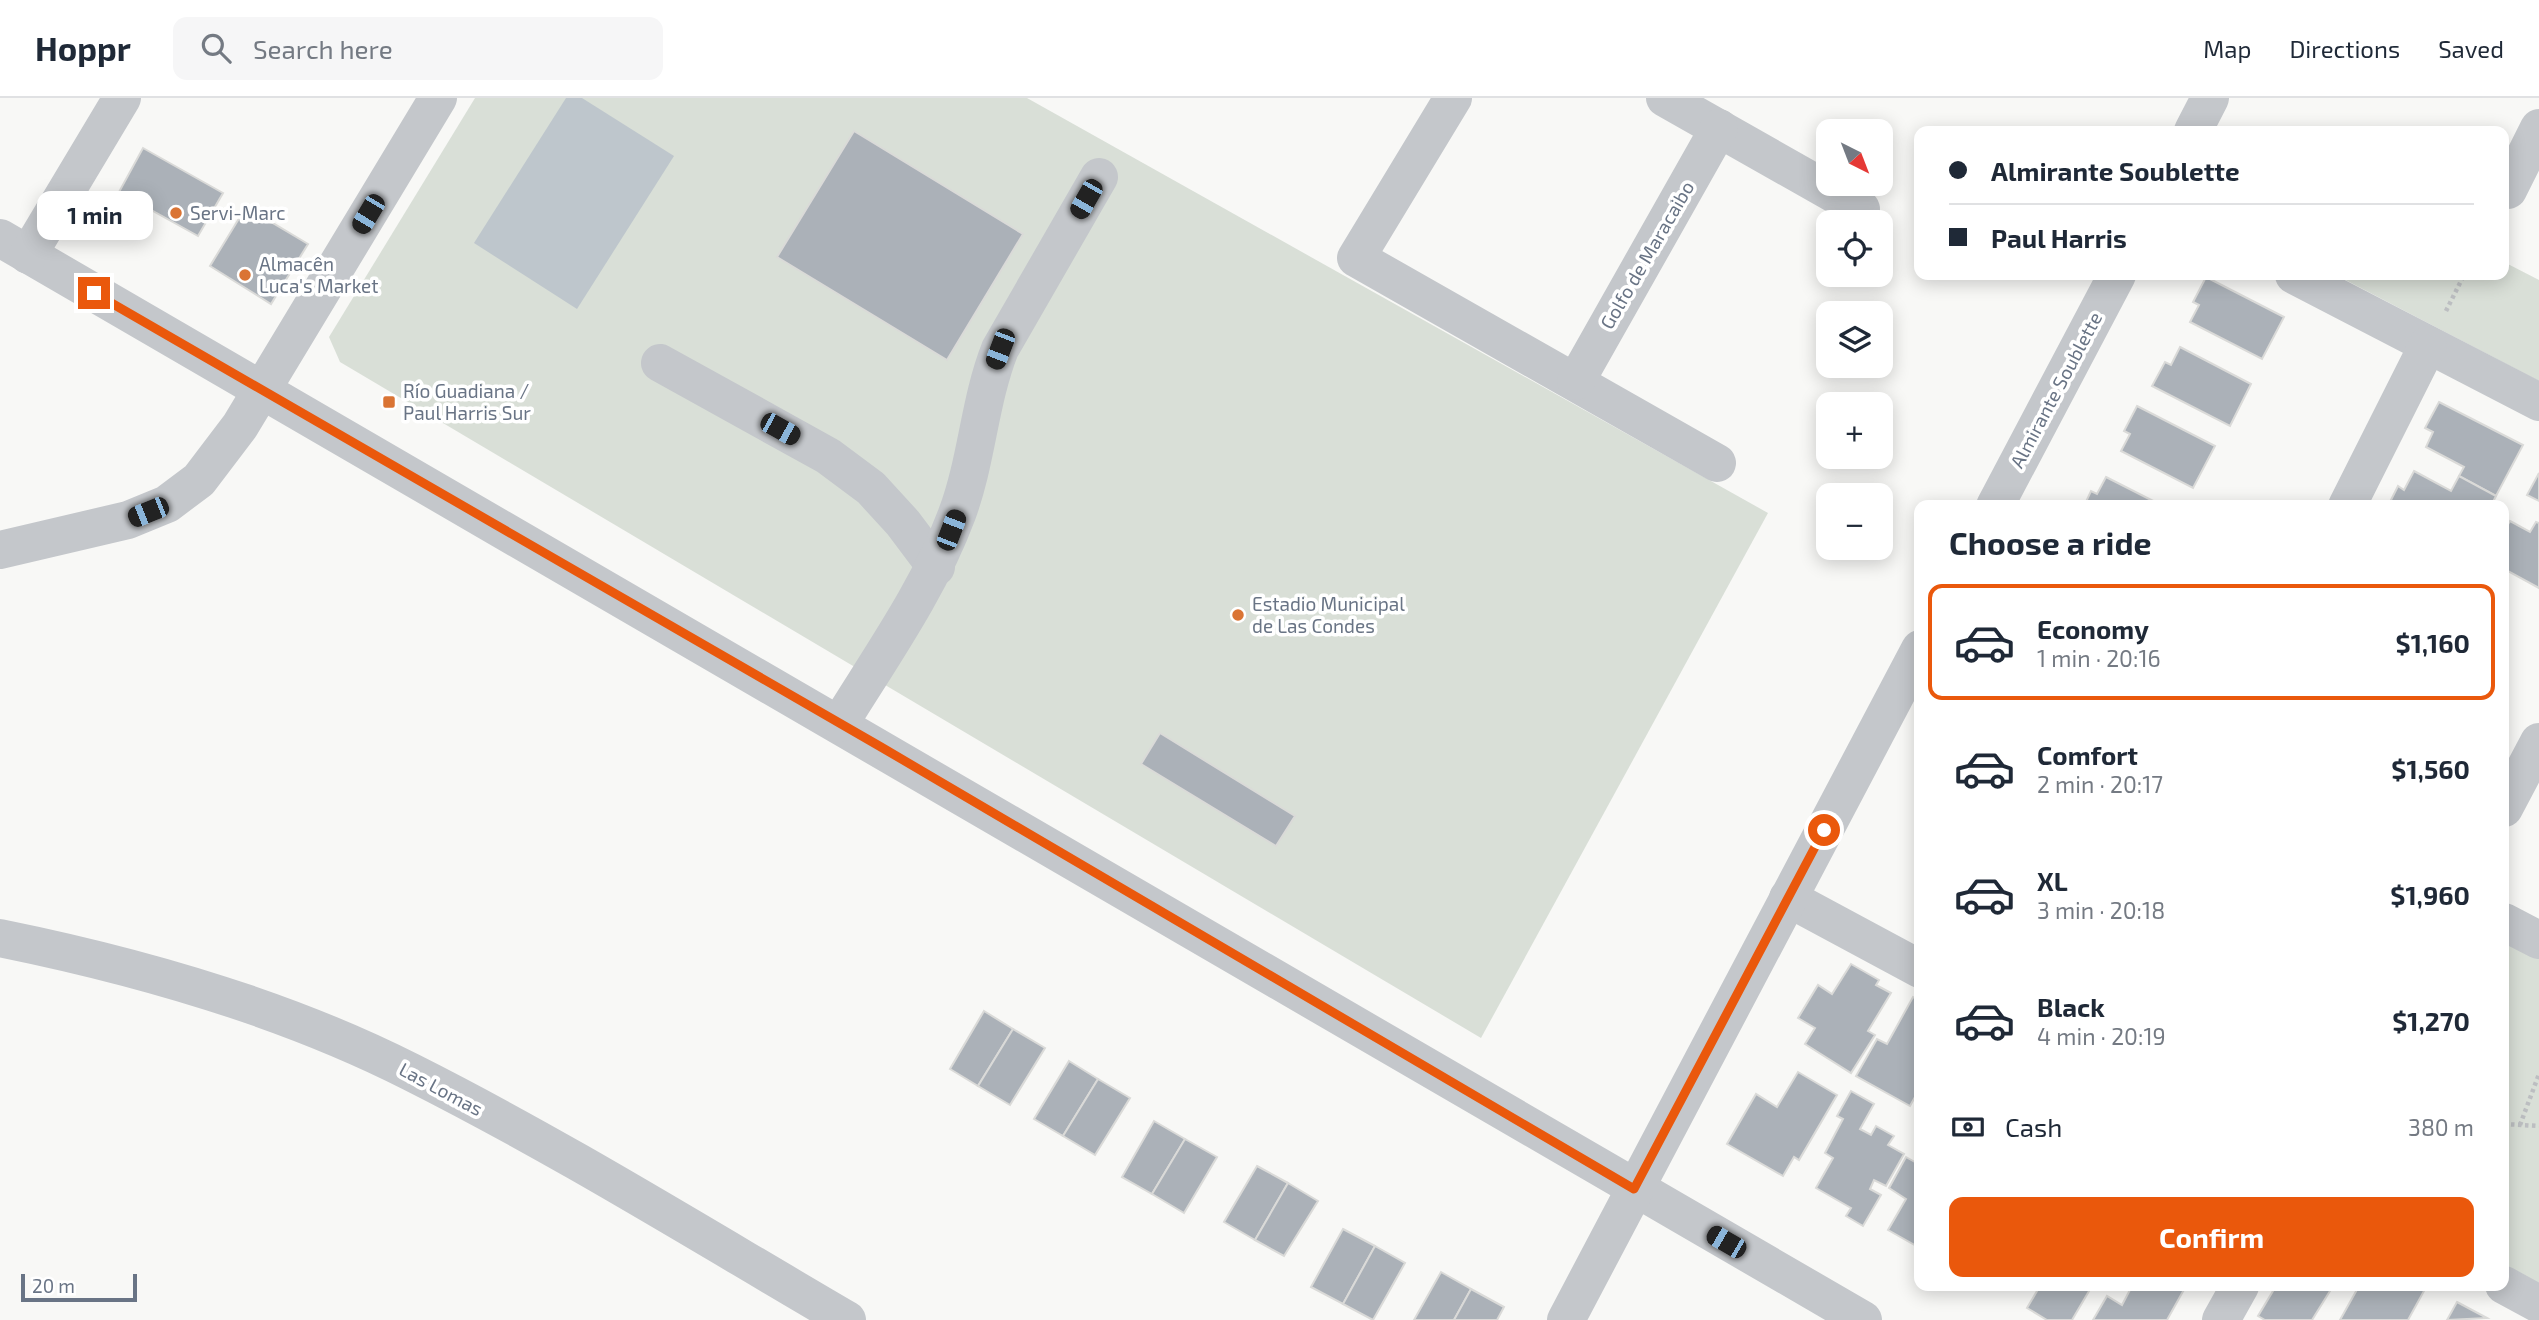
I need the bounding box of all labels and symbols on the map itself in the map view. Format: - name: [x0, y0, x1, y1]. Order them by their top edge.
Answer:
- north arrow: [1816, 119, 1894, 196]
- car: [1067, 176, 1106, 222]
- street label: Golfo de Maracaibo: [1595, 177, 1698, 333]
- car: [349, 191, 388, 237]
- callout: 1 min: [36, 192, 152, 240]
- place label: Servi-Marc: [190, 201, 286, 224]
- marker: Servi-Marc: [168, 205, 184, 221]
- place label: Almacên Luca's Market: [259, 252, 379, 297]
- marker: Almacên Luca's Market: [237, 267, 253, 283]
- route end: [78, 277, 110, 309]
- street label: Almirante Soublette: [2005, 308, 2106, 472]
- car: [983, 326, 1018, 372]
- place label: Río Guadiana / Paul Harris Sur: [403, 379, 531, 424]
- marker: Río Guadiana / Paul Harris Sur: [381, 394, 397, 410]
- car: [757, 410, 804, 448]
- car: [125, 494, 172, 530]
- car: [934, 507, 969, 553]
- place label: Estadio Municipal de Las Condes: [1252, 592, 1405, 637]
- marker: Estadio Municipal de Las Condes: [1230, 607, 1246, 623]
- route start: [1808, 814, 1840, 846]
- street label: Las Lomas: [396, 1057, 487, 1120]
- car: [1703, 1222, 1750, 1262]
- scale bar: [21, 1271, 136, 1303]

